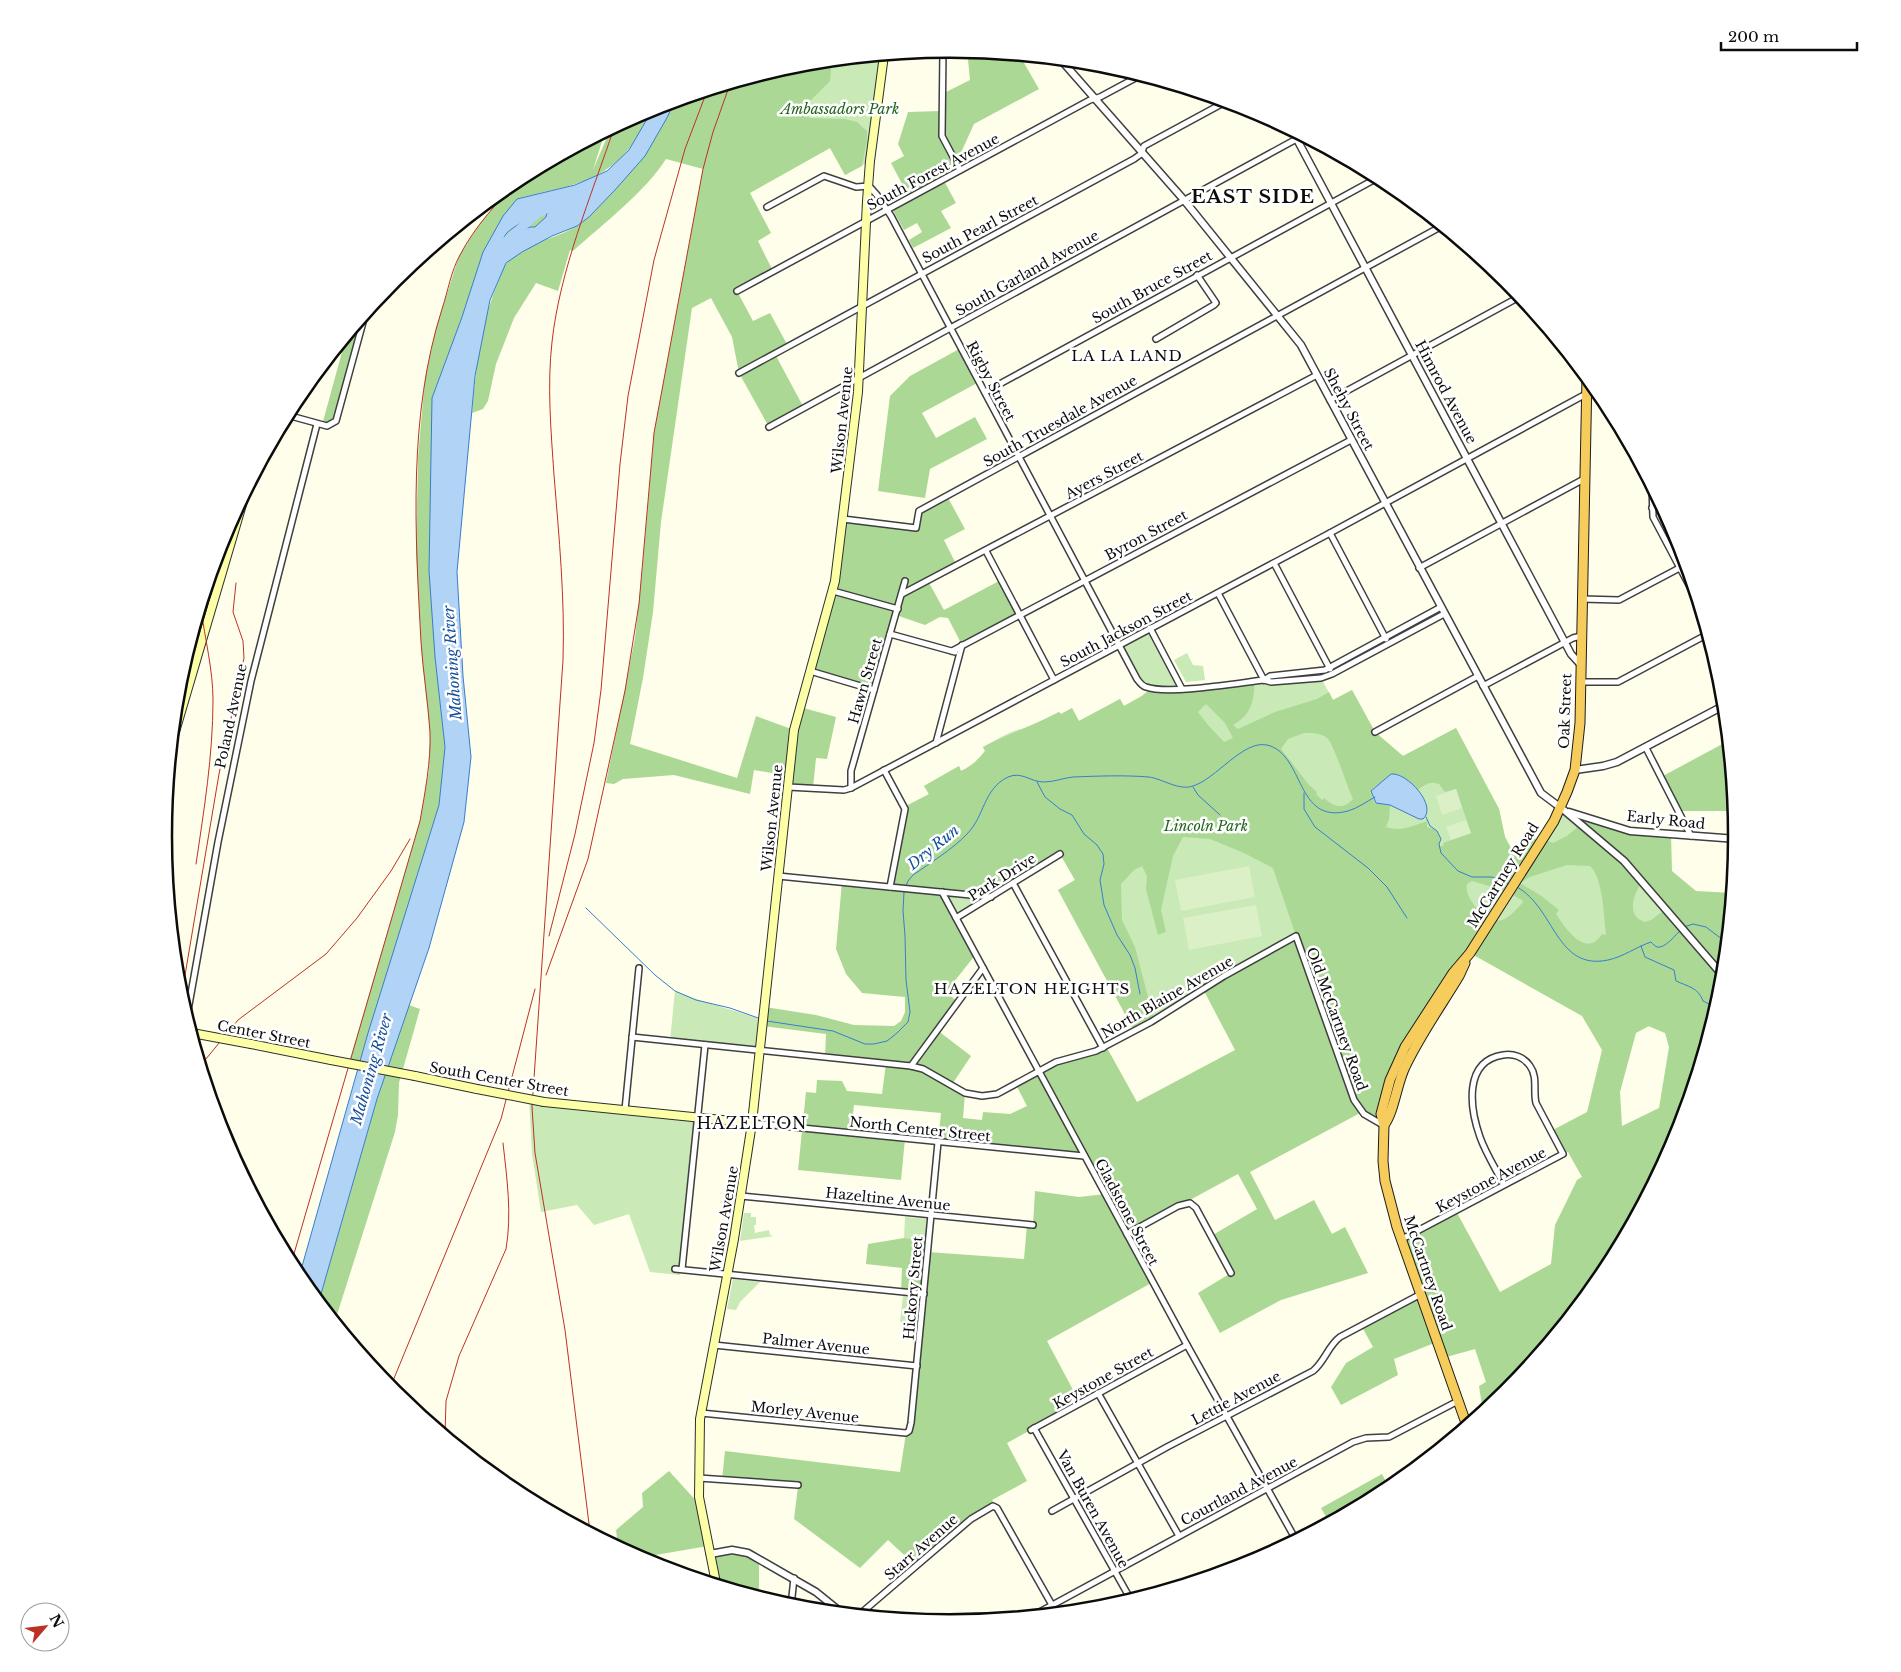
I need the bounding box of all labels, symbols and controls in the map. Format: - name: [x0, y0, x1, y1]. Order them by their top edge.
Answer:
- scale bar: [1721, 20, 1857, 52]
- text: 200 m: [1728, 27, 1779, 46]
- park label: Ambassadors Park: [779, 100, 899, 118]
- street label: South Forest Avenue: [864, 129, 1002, 215]
- district label: EAST SIDE: [1191, 185, 1315, 208]
- street label: South Pearl Street: [919, 190, 1042, 267]
- street label: South Garland Avenue: [952, 226, 1102, 320]
- street label: South Bruce Street: [1089, 246, 1216, 328]
- street label: Himrod Avenue: [1411, 337, 1481, 447]
- street label: Rigby Street: [962, 338, 1020, 425]
- district label: LA LA LAND: [1071, 346, 1183, 365]
- street label: Shehy Street: [1320, 365, 1379, 454]
- street label: Wilson Avenue: [827, 366, 857, 475]
- street label: South Truesdale Avenue: [980, 371, 1140, 471]
- street label: Ayers Street: [1061, 447, 1147, 504]
- street label: Byron Street: [1102, 505, 1191, 564]
- street label: South Jackson Street: [1057, 586, 1196, 671]
- water label: Mahoning River: [438, 604, 466, 722]
- street label: Hawn Street: [844, 635, 886, 726]
- street label: Poland Avenue: [211, 662, 251, 770]
- street label: Oak Street: [1555, 672, 1575, 749]
- street label: Wilson Avenue: [757, 764, 787, 873]
- street label: Early Road: [1626, 807, 1707, 833]
- park label: Lincoln Park: [1163, 817, 1248, 835]
- street label: McCartney Road: [1463, 819, 1543, 931]
- water label: Dry Run: [903, 820, 963, 874]
- street label: Park Drive: [965, 849, 1039, 905]
- street label: Old McCartney Road: [1303, 945, 1372, 1094]
- street label: North Blaine Avenue: [1098, 952, 1236, 1042]
- district label: HAZELTON HEIGHTS: [934, 979, 1130, 998]
- water label: Mahoning River: [346, 1010, 396, 1128]
- street label: Center Street: [216, 1016, 313, 1052]
- street label: South Center Street: [428, 1058, 571, 1100]
- district label: HAZELTON: [696, 1113, 808, 1133]
- street label: North Center Street: [849, 1113, 992, 1145]
- street label: Keystone Avenue: [1433, 1143, 1549, 1217]
- street label: Gladstone Street: [1091, 1155, 1163, 1269]
- street label: Wilson Avenue: [706, 1164, 742, 1275]
- street label: Hazeltine Avenue: [825, 1183, 951, 1215]
- street label: McCartney Road: [1400, 1213, 1456, 1333]
- street label: Hickory Street: [900, 1235, 927, 1341]
- street label: Palmer Avenue: [761, 1329, 871, 1359]
- street label: Keystone Street: [1050, 1343, 1157, 1413]
- street label: Lettie Avenue: [1188, 1367, 1284, 1429]
- street label: Morley Avenue: [750, 1397, 860, 1427]
- street label: Van Buren Avenue: [1053, 1446, 1133, 1571]
- street label: Courtland Avenue: [1177, 1453, 1301, 1529]
- street label: Starr Avenue: [880, 1510, 962, 1584]
- north arrow: [20, 1602, 70, 1652]
- text: N: [45, 1611, 68, 1631]

